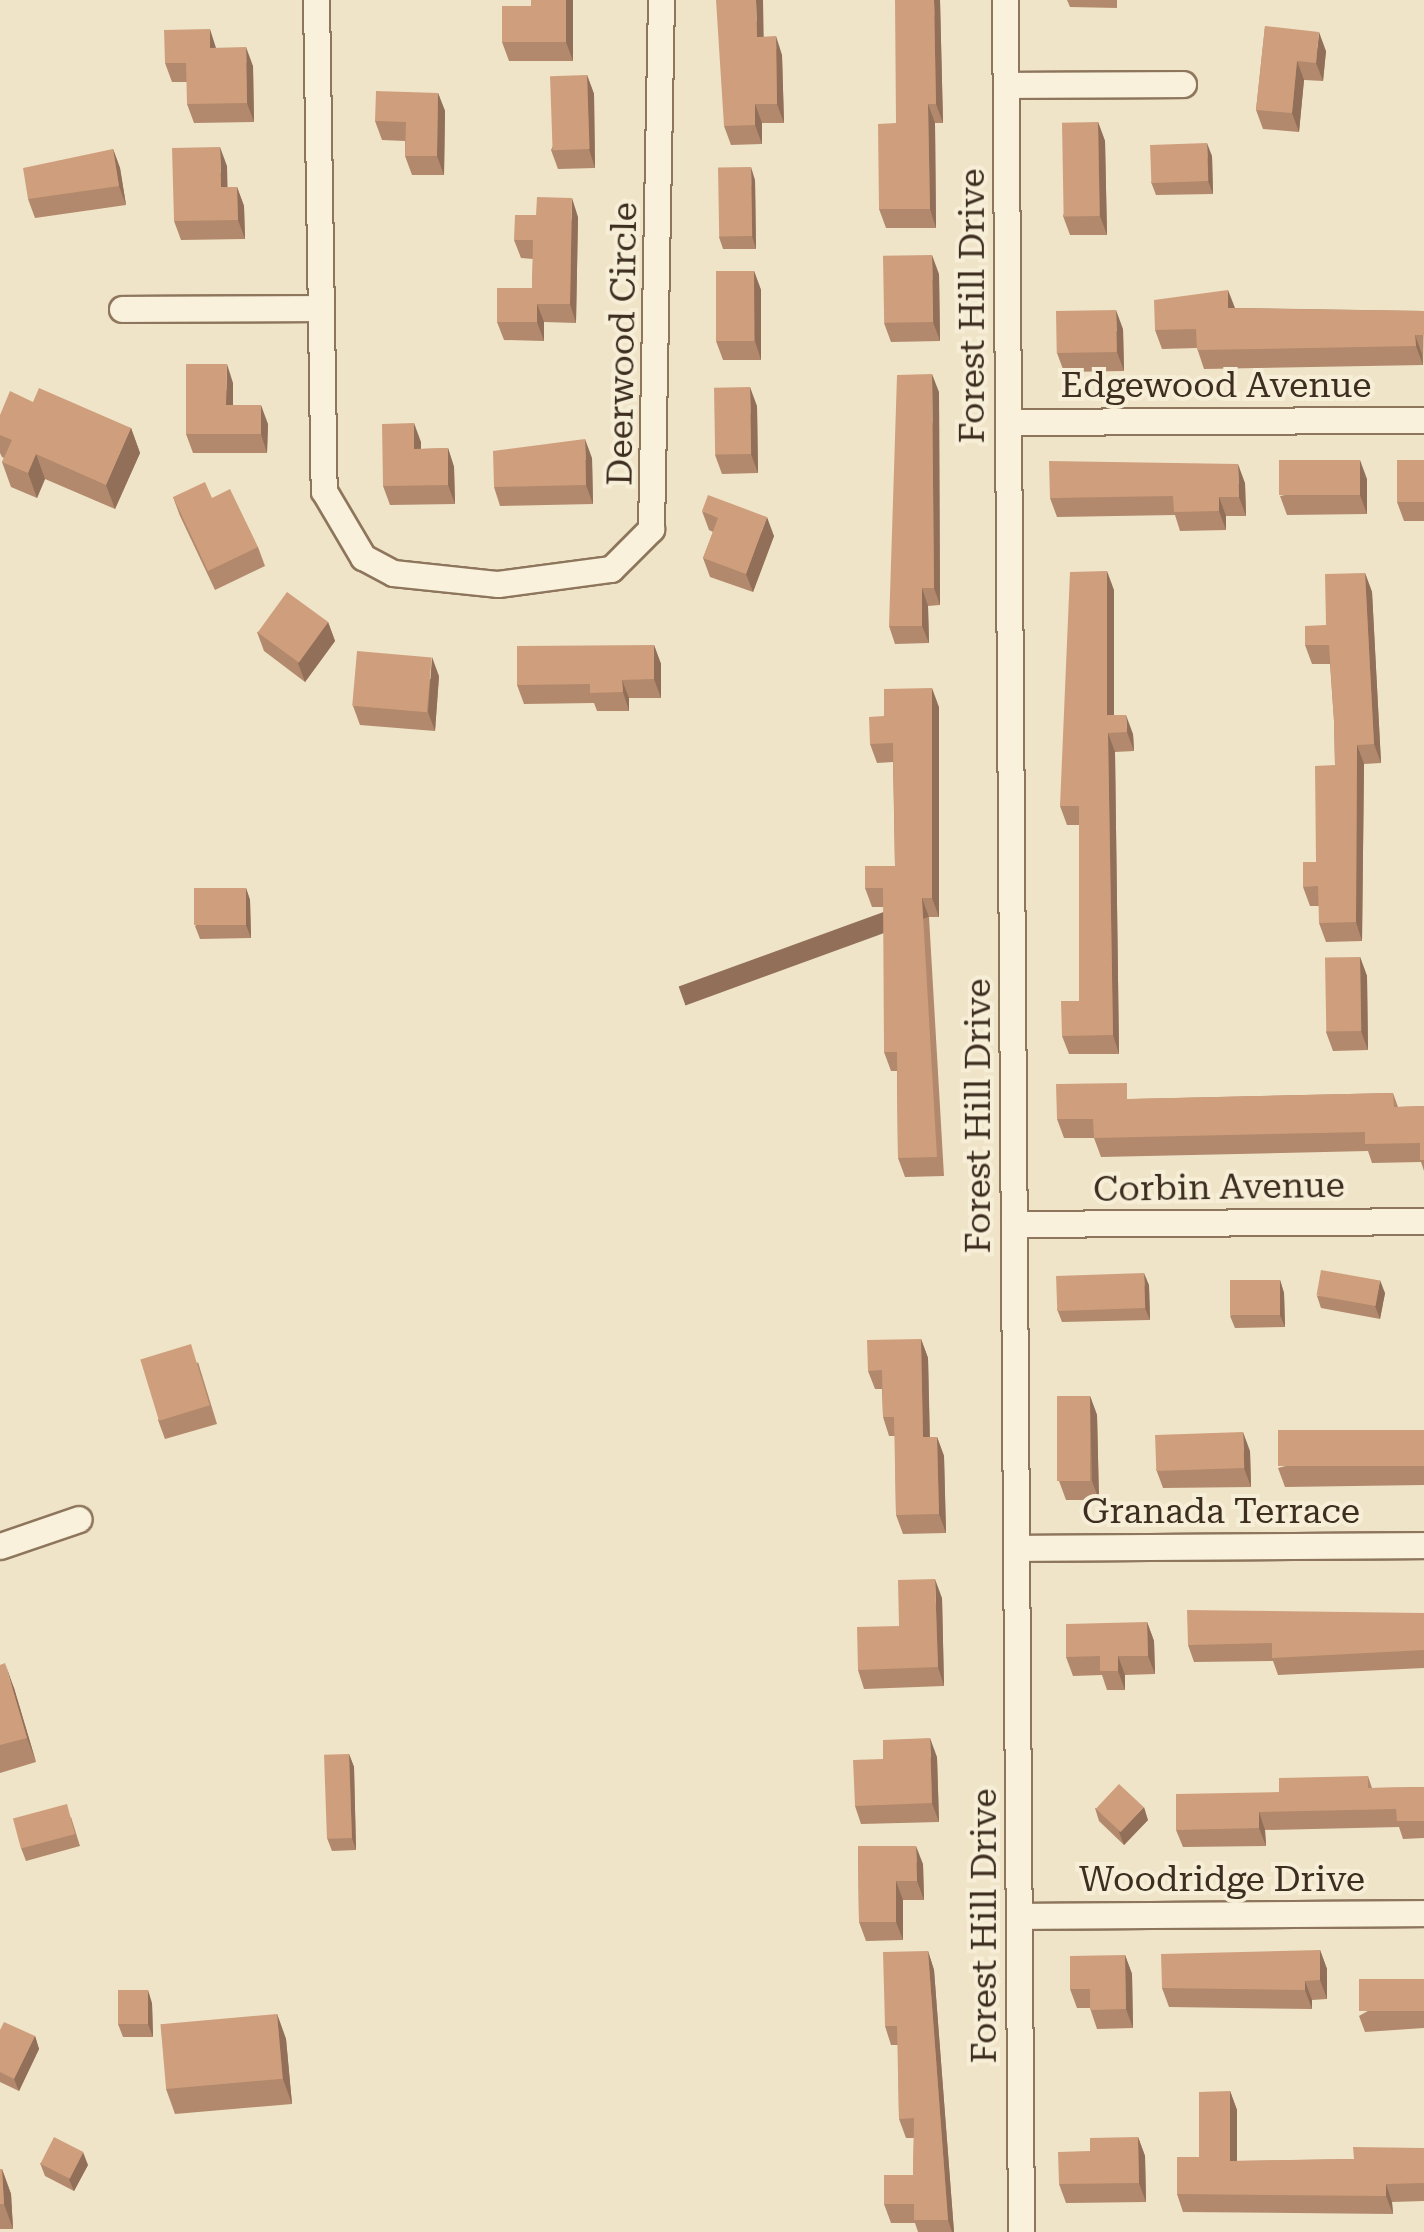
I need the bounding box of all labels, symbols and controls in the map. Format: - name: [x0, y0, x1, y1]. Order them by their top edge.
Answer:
- street label: Forest Hill Drive: [952, 169, 994, 443]
- street label: Deerwood Circle: [600, 202, 646, 486]
- street label: Edgewood Avenue: [1061, 365, 1371, 407]
- street label: Forest Hill Drive: [958, 979, 1000, 1253]
- street label: Corbin Avenue: [1093, 1165, 1345, 1211]
- street label: Granada Terrace: [1082, 1491, 1360, 1533]
- street label: Forest Hill Drive: [964, 1789, 1006, 2063]
- street label: Woodridge Drive: [1079, 1859, 1365, 1901]

